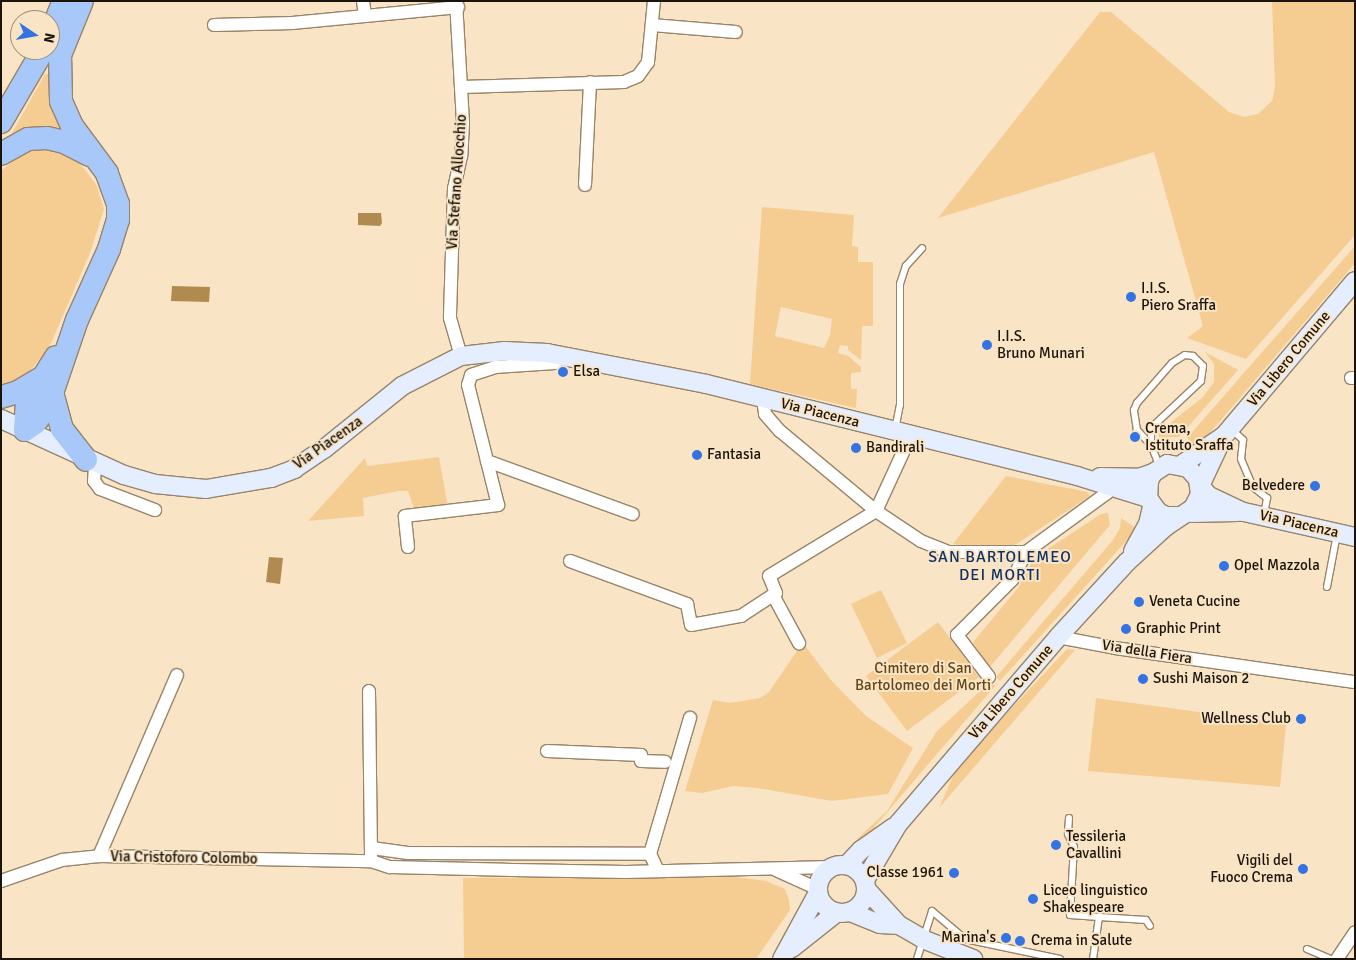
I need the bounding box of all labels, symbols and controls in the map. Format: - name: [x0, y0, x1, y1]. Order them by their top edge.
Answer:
- north arrow: [10, 10, 60, 60]
- text: N: [40, 31, 59, 45]
- street label: Via Stefano Allocchio: [443, 114, 471, 250]
- place label: I.I.S. Piero Sraffa: [1141, 279, 1216, 314]
- marker: I.I.S. Piero Sraffa: [1125, 291, 1137, 303]
- street label: Via Libero Comune: [1244, 307, 1334, 411]
- place label: I.I.S. Bruno Munari: [997, 327, 1085, 362]
- marker: I.I.S. Bruno Munari: [981, 339, 993, 351]
- place label: Elsa: [573, 363, 600, 381]
- marker: Elsa: [557, 366, 569, 378]
- street label: Via Piacenza: [779, 395, 861, 431]
- street label: Via Piacenza: [290, 412, 366, 474]
- place label: Crema, Istituto Sraffa: [1145, 419, 1234, 454]
- marker: Crema, Istituto Sraffa: [1129, 431, 1141, 443]
- place label: Bandirali: [866, 439, 924, 457]
- marker: Bandirali: [850, 442, 862, 454]
- place label: Fantasia: [707, 446, 761, 464]
- marker: Fantasia: [691, 449, 703, 461]
- place label: Belvedere: [1242, 477, 1305, 495]
- marker: Belvedere: [1309, 480, 1321, 492]
- street label: Via Piacenza: [1258, 506, 1340, 542]
- district label: SAN BARTOLEMEO DEI MORTI: [926, 547, 1074, 585]
- place label: Opel Mazzola: [1234, 557, 1320, 575]
- marker: Opel Mazzola: [1218, 560, 1230, 572]
- place label: Veneta Cucine: [1149, 593, 1240, 611]
- marker: Veneta Cucine: [1133, 596, 1145, 608]
- place label: Graphic Print: [1136, 620, 1221, 638]
- marker: Graphic Print: [1120, 623, 1132, 635]
- street label: Via della Fiera: [1101, 636, 1193, 668]
- street label: Via Libero Comune: [965, 641, 1057, 743]
- park label: Cimitero di San Bartolomeo dei Morti: [855, 659, 991, 694]
- place label: Sushi Maison 2: [1153, 670, 1249, 688]
- marker: Sushi Maison 2: [1137, 673, 1149, 685]
- place label: Wellness Club: [1201, 710, 1291, 728]
- marker: Wellness Club: [1295, 713, 1307, 725]
- place label: Tessileria Cavallini: [1066, 827, 1126, 862]
- marker: Tessileria Cavallini: [1050, 839, 1062, 851]
- street label: Via Cristoforo Colombo: [110, 848, 258, 868]
- place label: Vigili del Fuoco Crema: [1210, 851, 1293, 886]
- marker: Vigili del Fuoco Crema: [1297, 863, 1309, 875]
- place label: Classe 1961: [867, 864, 944, 882]
- marker: Classe 1961: [948, 867, 960, 879]
- place label: Liceo linguistico Shakespeare: [1043, 881, 1148, 916]
- marker: Liceo linguistico Shakespeare: [1027, 893, 1039, 905]
- place label: Marina's: [941, 929, 996, 947]
- marker: Marina's: [1000, 932, 1012, 944]
- place label: Crema in Salute: [1031, 932, 1132, 950]
- marker: Crema in Salute: [1013, 934, 1027, 948]

